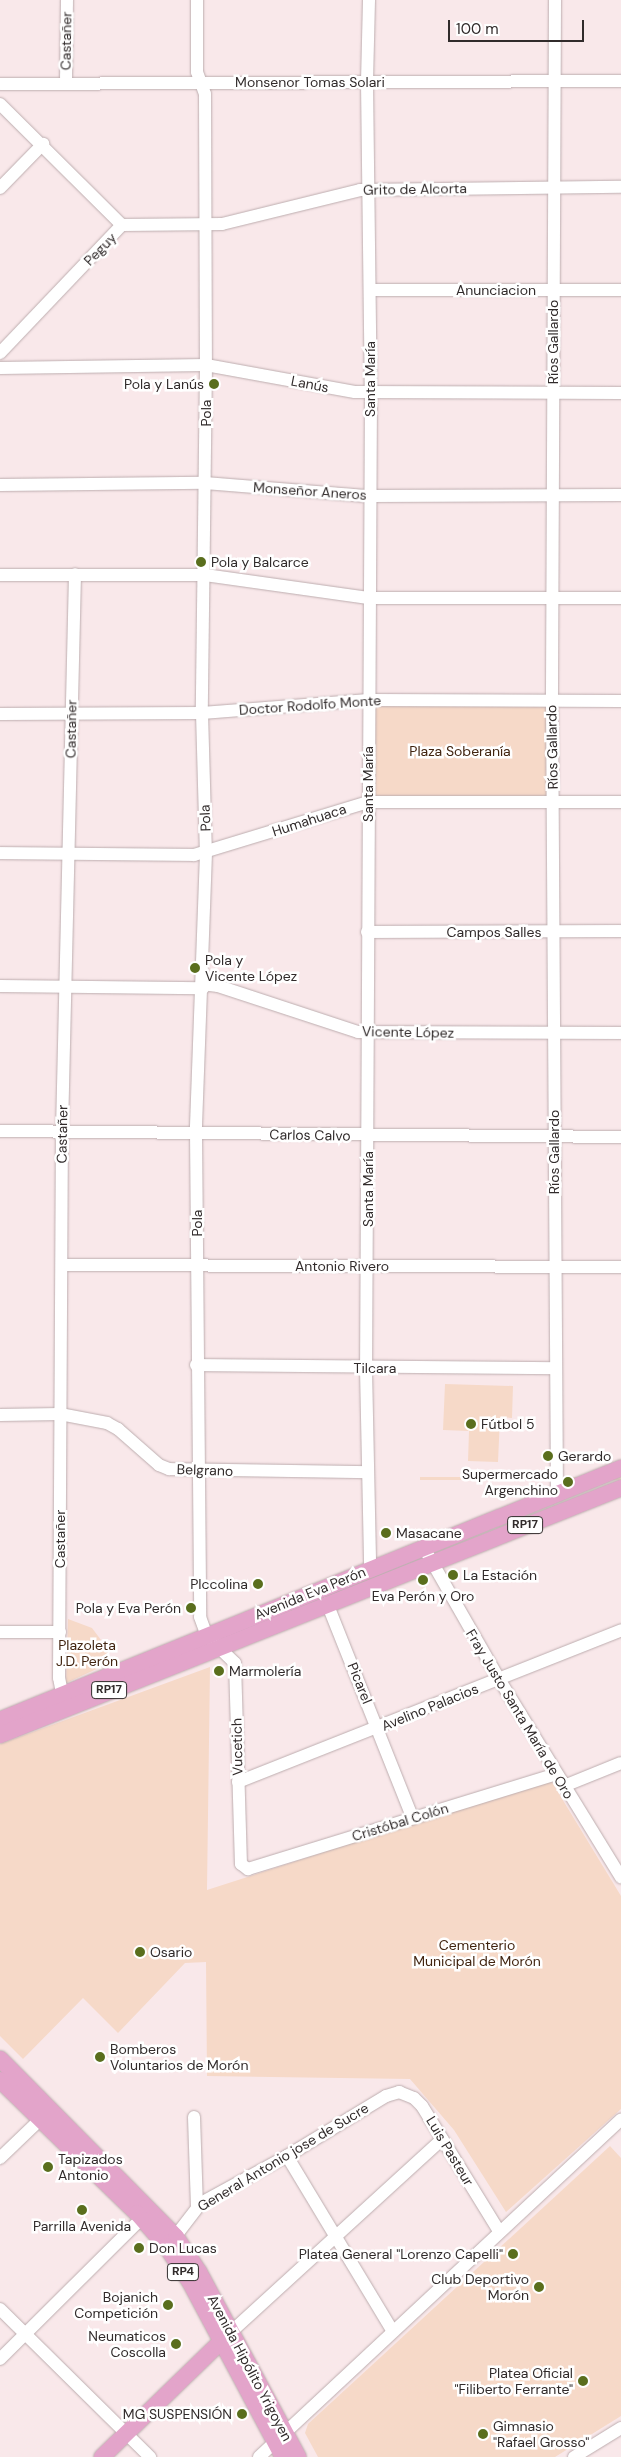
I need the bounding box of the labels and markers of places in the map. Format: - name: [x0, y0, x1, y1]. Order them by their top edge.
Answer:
- place label: Pola y Lanús: [124, 376, 204, 392]
- marker: Pola y Lanús: [208, 378, 220, 390]
- place label: Pola y Balcarce: [211, 554, 309, 570]
- marker: Pola y Balcarce: [195, 556, 207, 568]
- place label: Pola y Vicente López: [205, 952, 297, 984]
- marker: Pola y Vicente López: [189, 962, 201, 974]
- place label: Fútbol 5: [481, 1416, 534, 1432]
- marker: Fútbol 5: [465, 1418, 477, 1430]
- place label: Gerardo: [558, 1448, 611, 1464]
- marker: Gerardo: [542, 1450, 554, 1462]
- place label: Supermercado Argenchino: [462, 1466, 558, 1498]
- marker: Supermercado Argenchino: [562, 1476, 574, 1488]
- place label: Masacane: [396, 1525, 462, 1541]
- marker: Masacane: [380, 1527, 392, 1539]
- place label: La Estación: [463, 1567, 537, 1583]
- marker: La Estación: [447, 1569, 459, 1581]
- marker: Eva Perón y Oro: [417, 1574, 429, 1586]
- place label: PIccolina: [190, 1576, 248, 1592]
- marker: PIccolina: [252, 1578, 264, 1590]
- place label: Eva Perón y Oro: [372, 1588, 474, 1604]
- place label: Pola y Eva Perón: [76, 1600, 181, 1616]
- marker: Pola y Eva Perón: [185, 1602, 197, 1614]
- place label: Marmolería: [229, 1663, 301, 1679]
- marker: Marmolería: [213, 1665, 225, 1677]
- place label: Osario: [150, 1944, 192, 1960]
- marker: Osario: [134, 1946, 146, 1958]
- place label: Bomberos Voluntarios de Morón: [110, 2041, 248, 2074]
- marker: Bomberos Voluntarios de Morón: [94, 2051, 106, 2063]
- place label: Tapizados Antonio: [58, 2151, 123, 2184]
- marker: Tapizados Antonio: [42, 2161, 54, 2173]
- marker: Parrilla Avenida: [76, 2204, 88, 2216]
- place label: Parrilla Avenida: [33, 2218, 131, 2234]
- place label: Don Lucas: [149, 2240, 217, 2256]
- marker: Don Lucas: [133, 2242, 145, 2254]
- place label: Platea General "Lorenzo Capelli": [299, 2246, 503, 2262]
- marker: Platea General "Lorenzo Capelli": [507, 2248, 519, 2260]
- place label: Club Deportivo Morón: [431, 2271, 529, 2304]
- marker: Club Deportivo Morón: [533, 2281, 545, 2293]
- place label: Bojanich Competición: [74, 2289, 158, 2322]
- marker: Bojanich Competición: [162, 2299, 174, 2311]
- place label: Neumaticos Coscolla: [88, 2328, 166, 2360]
- marker: Neumaticos Coscolla: [170, 2338, 182, 2350]
- place label: Platea Oficial "Filiberto Ferrante": [455, 2365, 573, 2398]
- marker: Platea Oficial "Filiberto Ferrante": [577, 2375, 589, 2387]
- place label: MG SUSPENSIÓN: [123, 2406, 232, 2422]
- marker: MG SUSPENSIÓN: [236, 2408, 248, 2420]
- place label: Gimnasio "Rafael Grosso": [493, 2418, 589, 2450]
- marker: Gimnasio "Rafael Grosso": [477, 2428, 489, 2440]

